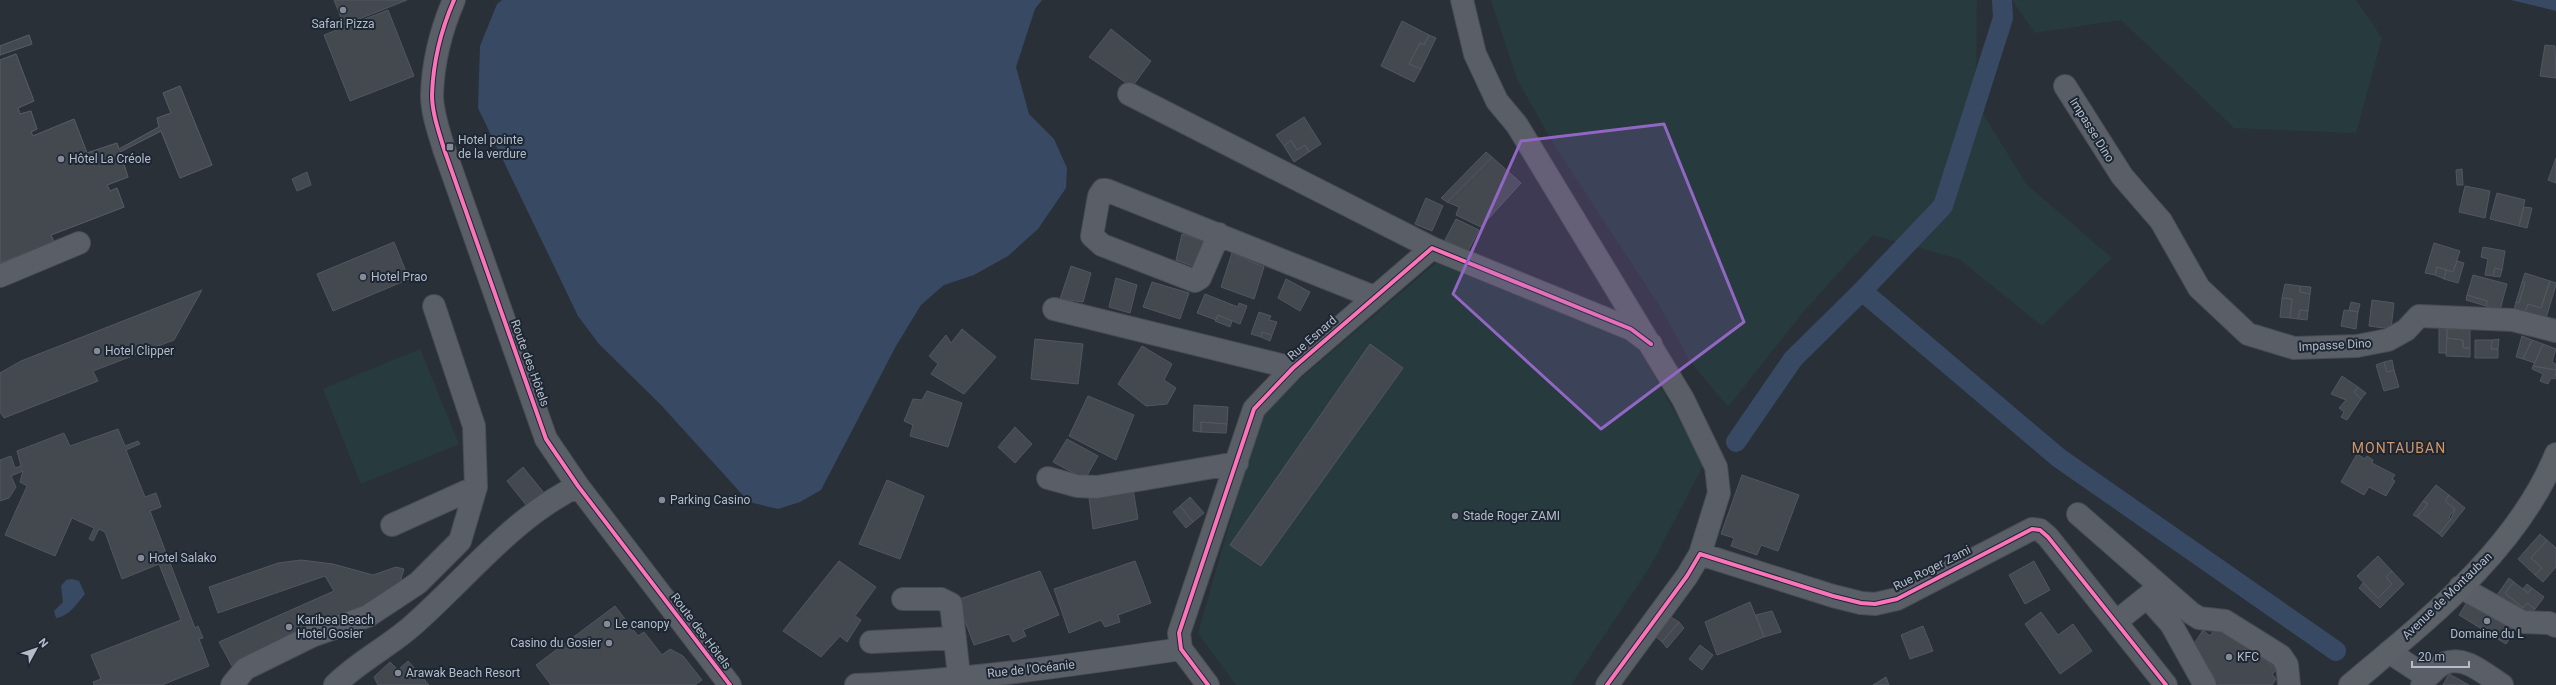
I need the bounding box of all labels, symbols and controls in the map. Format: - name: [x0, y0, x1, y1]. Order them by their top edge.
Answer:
- marker: Safari Pizza: [338, 5, 348, 15]
- place label: Safari Pizza: [311, 17, 375, 31]
- street label: Impasse Dino: [2067, 95, 2117, 165]
- place label: Hotel pointe de la verdure: [458, 133, 526, 161]
- marker: Hotel pointe de la verdure: [445, 142, 455, 152]
- place label: Hôtel La Créole: [69, 152, 151, 166]
- marker: Hôtel La Créole: [56, 154, 66, 164]
- place label: Hotel Prao: [371, 270, 428, 284]
- marker: Hotel Prao: [358, 272, 368, 282]
- street label: Rue Esnard: [1285, 313, 1339, 363]
- street label: Route des Hôtels: [508, 318, 552, 408]
- street label: Impasse Dino: [2298, 336, 2372, 354]
- place label: Hotel Clipper: [105, 344, 174, 358]
- marker: Hotel Clipper: [92, 346, 102, 356]
- district label: MONTAUBAN: [2352, 440, 2446, 456]
- place label: Parking Casino: [670, 493, 751, 507]
- marker: Parking Casino: [657, 495, 667, 505]
- place label: Stade Roger ZAMI: [1463, 509, 1560, 523]
- marker: Stade Roger ZAMI: [1450, 511, 1460, 521]
- street label: Rue Roger Zami: [1891, 542, 1973, 594]
- street label: Avenue de Montauban: [2399, 550, 2495, 642]
- place label: Hotel Salako: [149, 551, 217, 565]
- marker: Hotel Salako: [136, 553, 146, 563]
- street label: Route des Hôtels: [668, 590, 734, 672]
- place label: Karibea Beach Hotel Gosier: [297, 613, 374, 641]
- marker: Domaine du L: [2482, 616, 2492, 626]
- place label: Le canopy: [615, 617, 670, 631]
- marker: Le canopy: [602, 619, 612, 629]
- marker: Karibea Beach Hotel Gosier: [284, 622, 294, 632]
- place label: Domaine du L: [2450, 627, 2524, 641]
- north arrow: [16, 629, 56, 669]
- text: N: [36, 636, 51, 650]
- place label: Casino du Gosier: [510, 636, 601, 650]
- marker: Casino du Gosier: [604, 638, 614, 648]
- scale bar: [2412, 643, 2469, 669]
- place label: KFC: [2237, 650, 2259, 664]
- text: 20 m: [2418, 650, 2445, 664]
- marker: KFC: [2224, 652, 2234, 662]
- street label: Rue de l'Océanie: [987, 657, 1075, 681]
- place label: Arawak Beach Resort: [406, 666, 520, 680]
- marker: Arawak Beach Resort: [393, 668, 403, 678]

